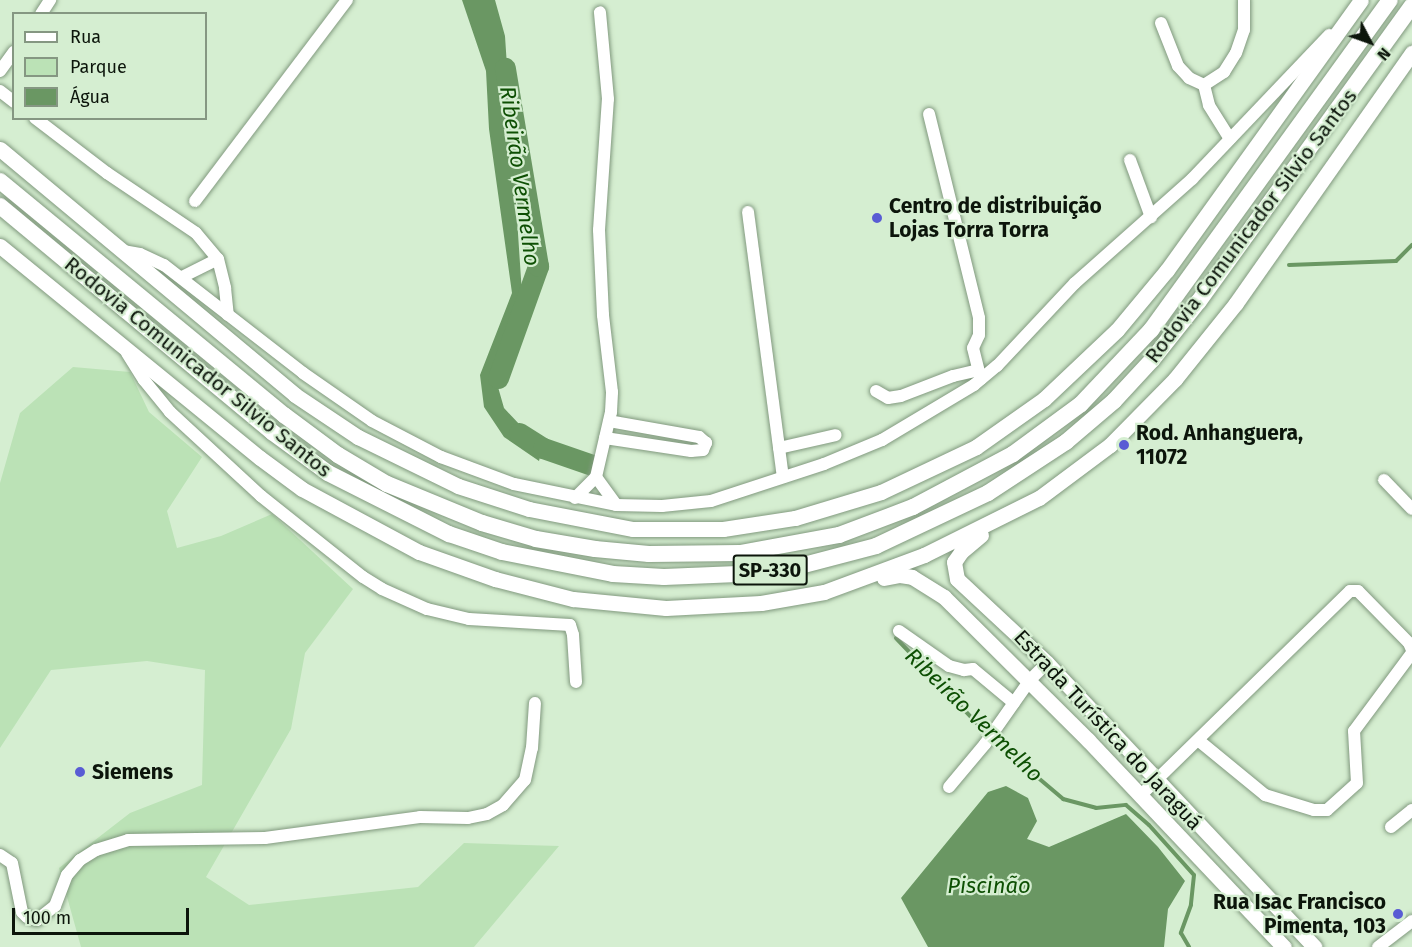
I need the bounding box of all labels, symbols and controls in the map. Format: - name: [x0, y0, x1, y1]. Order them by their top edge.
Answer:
- legend: [12, 12, 207, 120]
- north arrow: [1340, 12, 1400, 72]
- text: Rua: [70, 26, 101, 48]
- text: N: [1373, 44, 1395, 64]
- text: Parque: [70, 56, 127, 78]
- water label: Ribeirão Vermelho: [494, 84, 546, 268]
- street label: Rodovia Comunicador Silvio Santos: [1140, 84, 1362, 368]
- text: Água: [70, 86, 110, 108]
- place label: Centro de distribuição Lojas Torra Torra: [889, 193, 1102, 243]
- marker: Centro de distribuição Lojas Torra Torra: [870, 211, 884, 225]
- street label: Rodovia Comunicador Silvio Santos: [59, 251, 337, 483]
- place label: Rod. Anhanguera, 11072: [1136, 420, 1303, 470]
- marker: Rod. Anhanguera, 11072: [1117, 438, 1131, 452]
- road number: SP-330: [732, 553, 808, 587]
- street label: Estrada Turística do Jaraguá: [1009, 625, 1207, 835]
- water label: Ribeirão Vermelho: [900, 643, 1048, 787]
- place label: Siemens: [92, 759, 173, 785]
- marker: Siemens: [73, 765, 87, 779]
- water label: Piscinão: [947, 873, 1031, 899]
- place label: Rua Isac Francisco Pimenta, 103: [1213, 889, 1386, 939]
- scale bar: [15, 896, 192, 934]
- text: 100 m: [23, 907, 71, 929]
- marker: Rua Isac Francisco Pimenta, 103: [1391, 907, 1405, 921]

